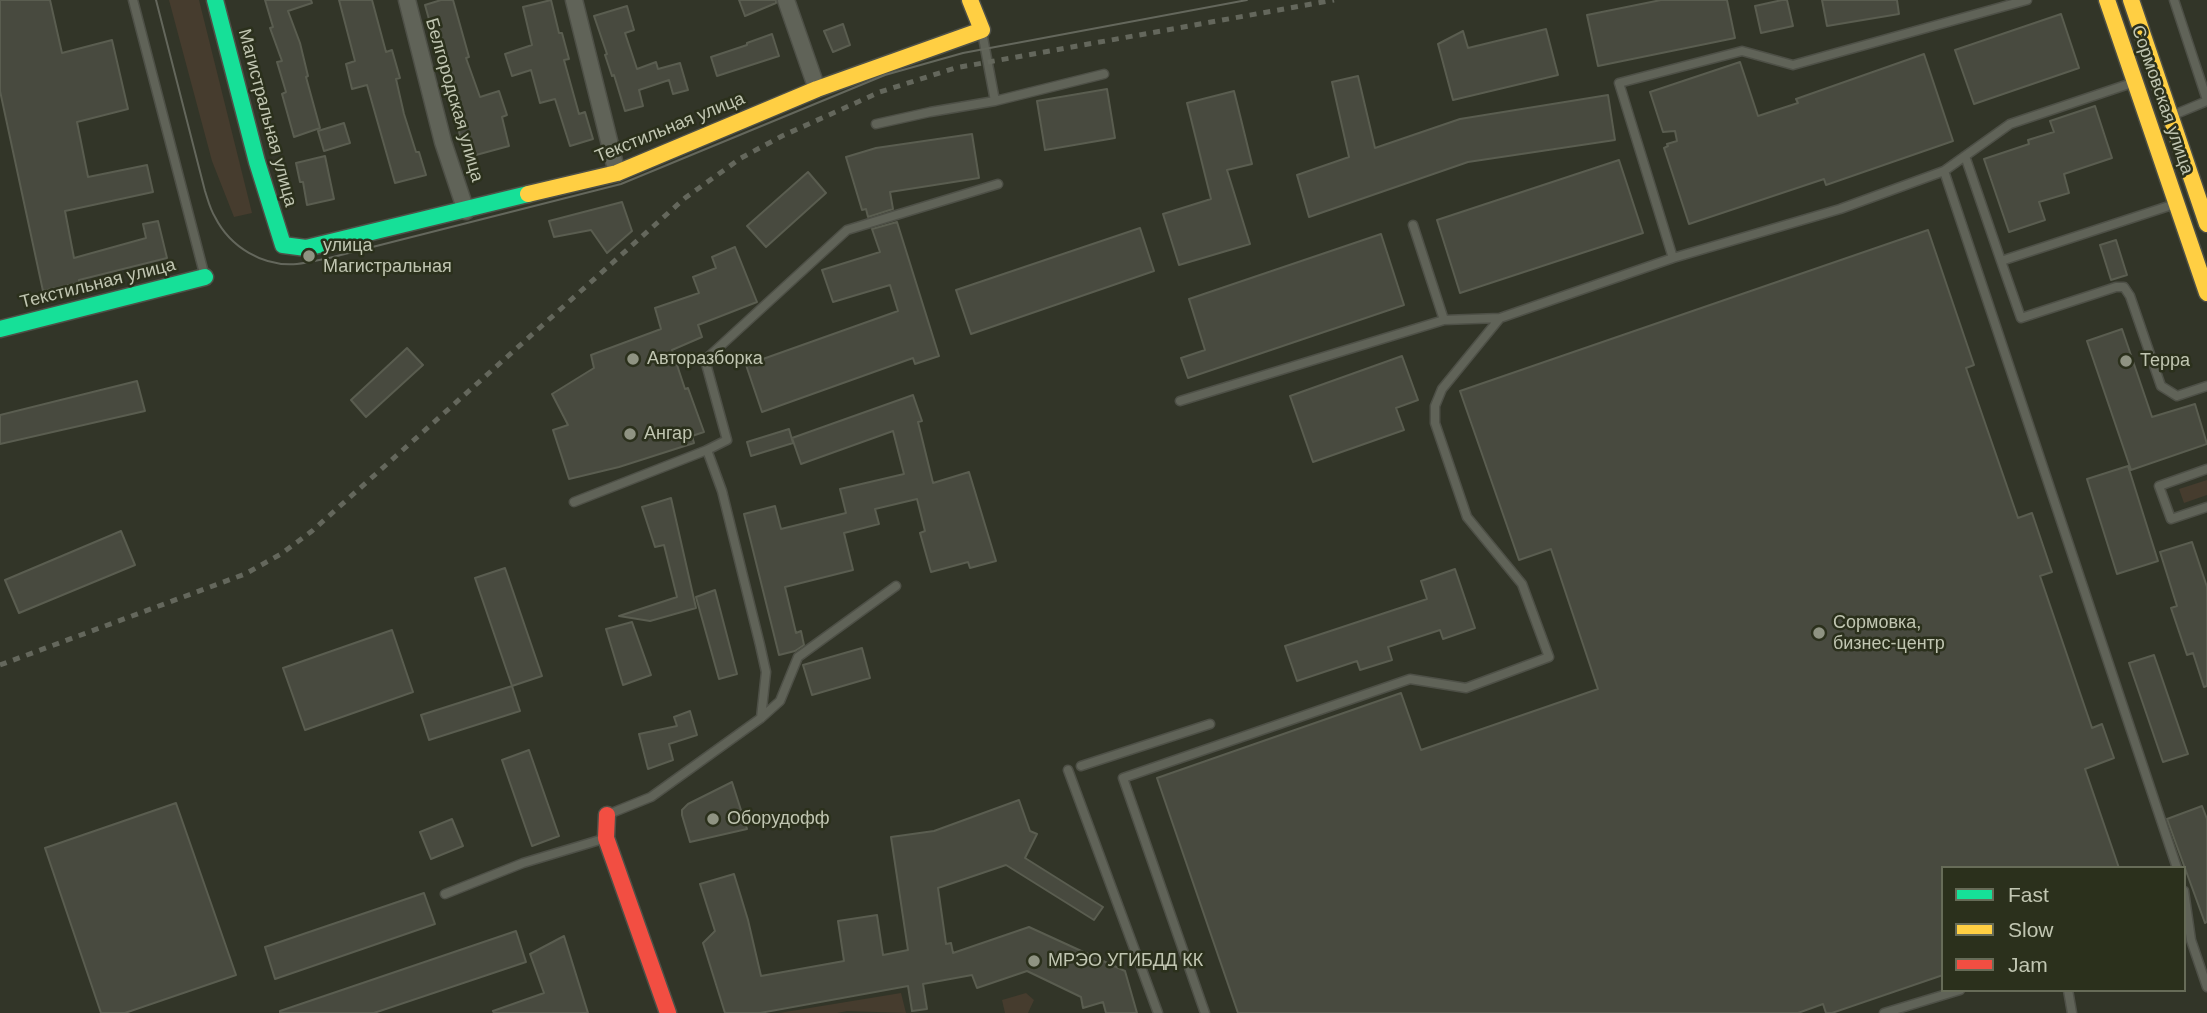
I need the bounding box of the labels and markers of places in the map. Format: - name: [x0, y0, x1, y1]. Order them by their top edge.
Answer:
- place label: улица Магистральная: [323, 235, 452, 278]
- marker: улица Магистральная: [301, 248, 317, 264]
- place label: Авторазборка: [647, 348, 763, 370]
- place label: Терра: [2140, 350, 2190, 372]
- marker: Авторазборка: [625, 351, 641, 367]
- marker: Терра: [2118, 353, 2134, 369]
- place label: Ангар: [644, 423, 692, 445]
- marker: Ангар: [622, 426, 638, 442]
- place label: Сормовка, бизнес-центр: [1833, 612, 1945, 654]
- marker: Сормовка, бизнес-центр: [1811, 625, 1827, 641]
- place label: Оборудофф: [727, 808, 830, 830]
- marker: Оборудофф: [705, 811, 721, 827]
- place label: МРЭО УГИБДД КК: [1048, 950, 1203, 972]
- marker: МРЭО УГИБДД КК: [1026, 953, 1042, 969]

